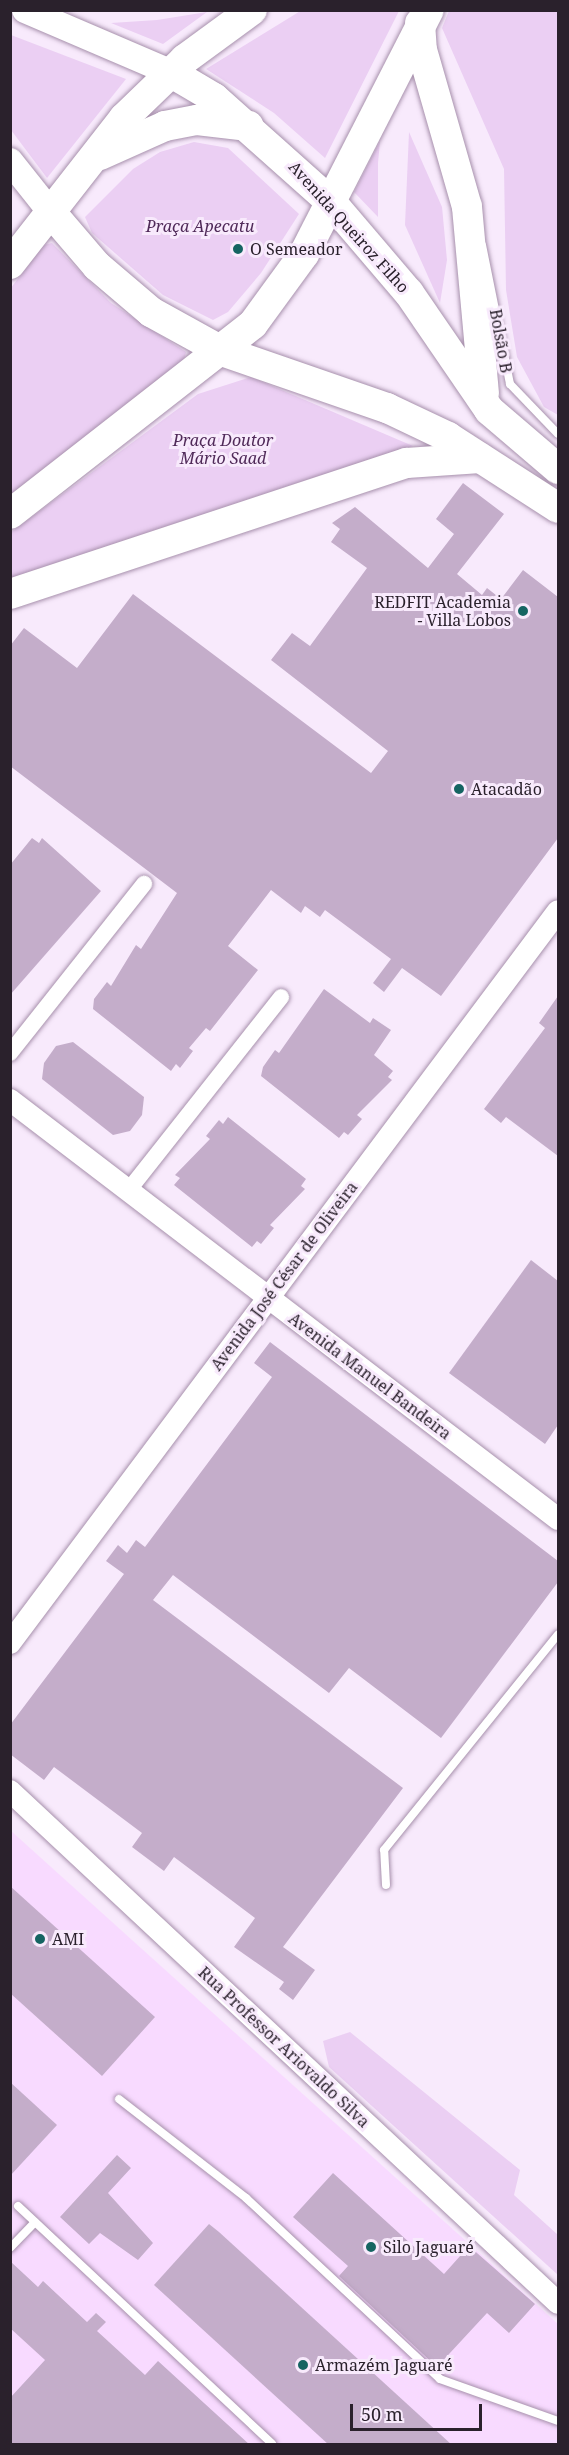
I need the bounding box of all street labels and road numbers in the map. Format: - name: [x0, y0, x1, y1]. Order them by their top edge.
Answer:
- street label: Avenida Queiroz Filho: [285, 157, 413, 297]
- street label: Bolsão B: [486, 307, 516, 375]
- street label: Avenida José César de Oliveira: [207, 1178, 361, 1374]
- street label: Avenida Manuel Bandeira: [285, 1309, 455, 1443]
- street label: Rua Professor Ariovaldo Silva: [195, 1963, 373, 2131]

